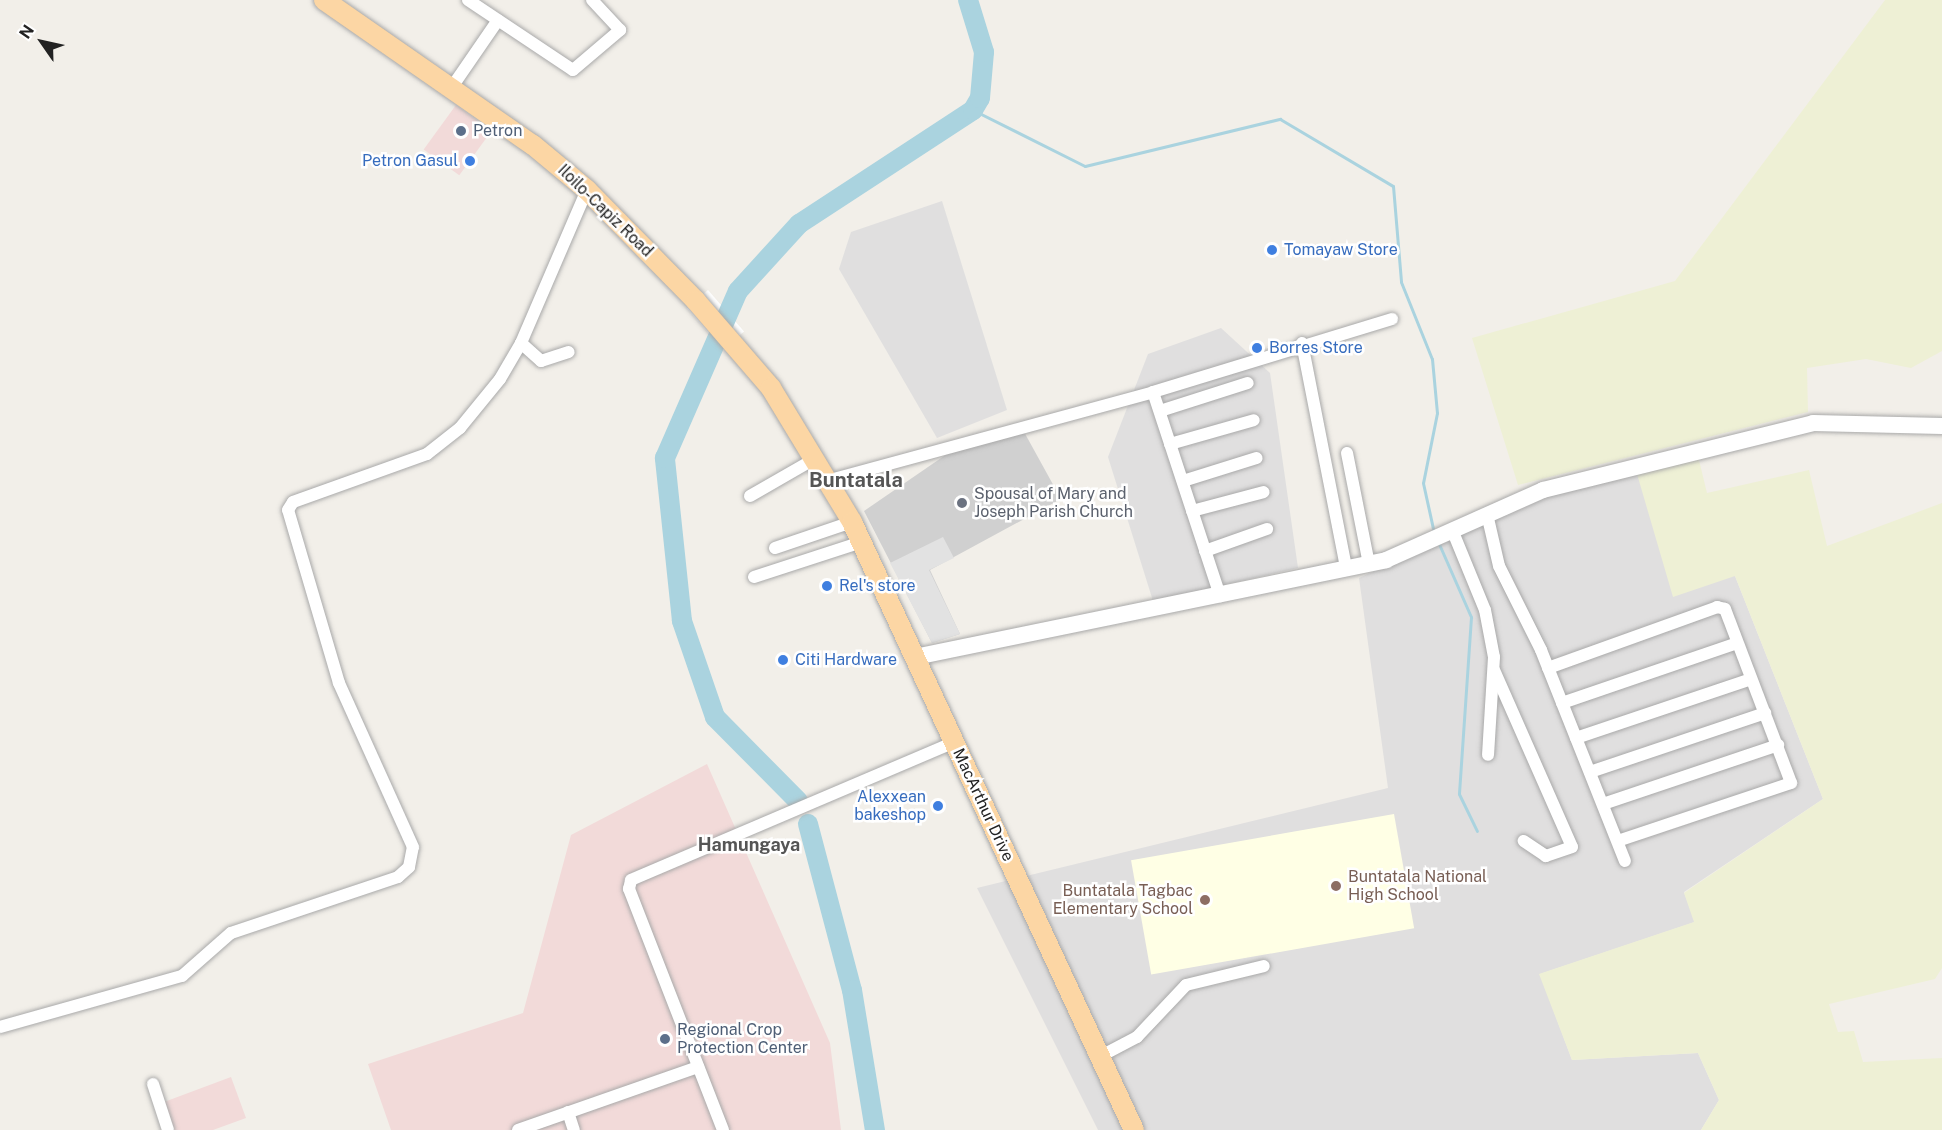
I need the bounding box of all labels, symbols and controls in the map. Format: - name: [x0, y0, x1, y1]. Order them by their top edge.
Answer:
- north arrow: [12, 12, 72, 72]
- text: N: [15, 21, 38, 42]
- place label: Petron: [473, 121, 522, 141]
- marker: Petron: [454, 124, 468, 138]
- place label: Petron Gasul: [362, 151, 458, 171]
- marker: Petron Gasul: [463, 154, 477, 168]
- street label: Iloilo-Capiz Road: [554, 161, 656, 261]
- place label: Tomayaw Store: [1284, 240, 1398, 260]
- marker: Tomayaw Store: [1265, 243, 1279, 257]
- place label: Borres Store: [1269, 338, 1363, 358]
- marker: Borres Store: [1250, 341, 1264, 355]
- district label: Buntatala: [809, 468, 903, 492]
- place label: Spousal of Mary and Joseph Parish Church: [974, 484, 1133, 522]
- marker: Spousal of Mary and Joseph Parish Church: [955, 496, 969, 510]
- place label: Rel's store: [839, 576, 916, 596]
- marker: Rel's store: [820, 579, 834, 593]
- place label: Citi Hardware: [795, 650, 897, 670]
- marker: Citi Hardware: [776, 653, 790, 667]
- street label: MacArthur Drive: [948, 746, 1018, 864]
- place label: Alexxean bakeshop: [854, 787, 926, 825]
- marker: Alexxean bakeshop: [931, 799, 945, 813]
- district label: Hamungaya: [698, 834, 800, 856]
- place label: Buntatala National High School: [1348, 867, 1487, 905]
- marker: Buntatala National High School: [1329, 879, 1343, 893]
- place label: Buntatala Tagbac Elementary School: [1053, 881, 1193, 919]
- marker: Buntatala Tagbac Elementary School: [1198, 893, 1212, 907]
- place label: Regional Crop Protection Center: [677, 1020, 808, 1058]
- marker: Regional Crop Protection Center: [658, 1032, 672, 1046]

